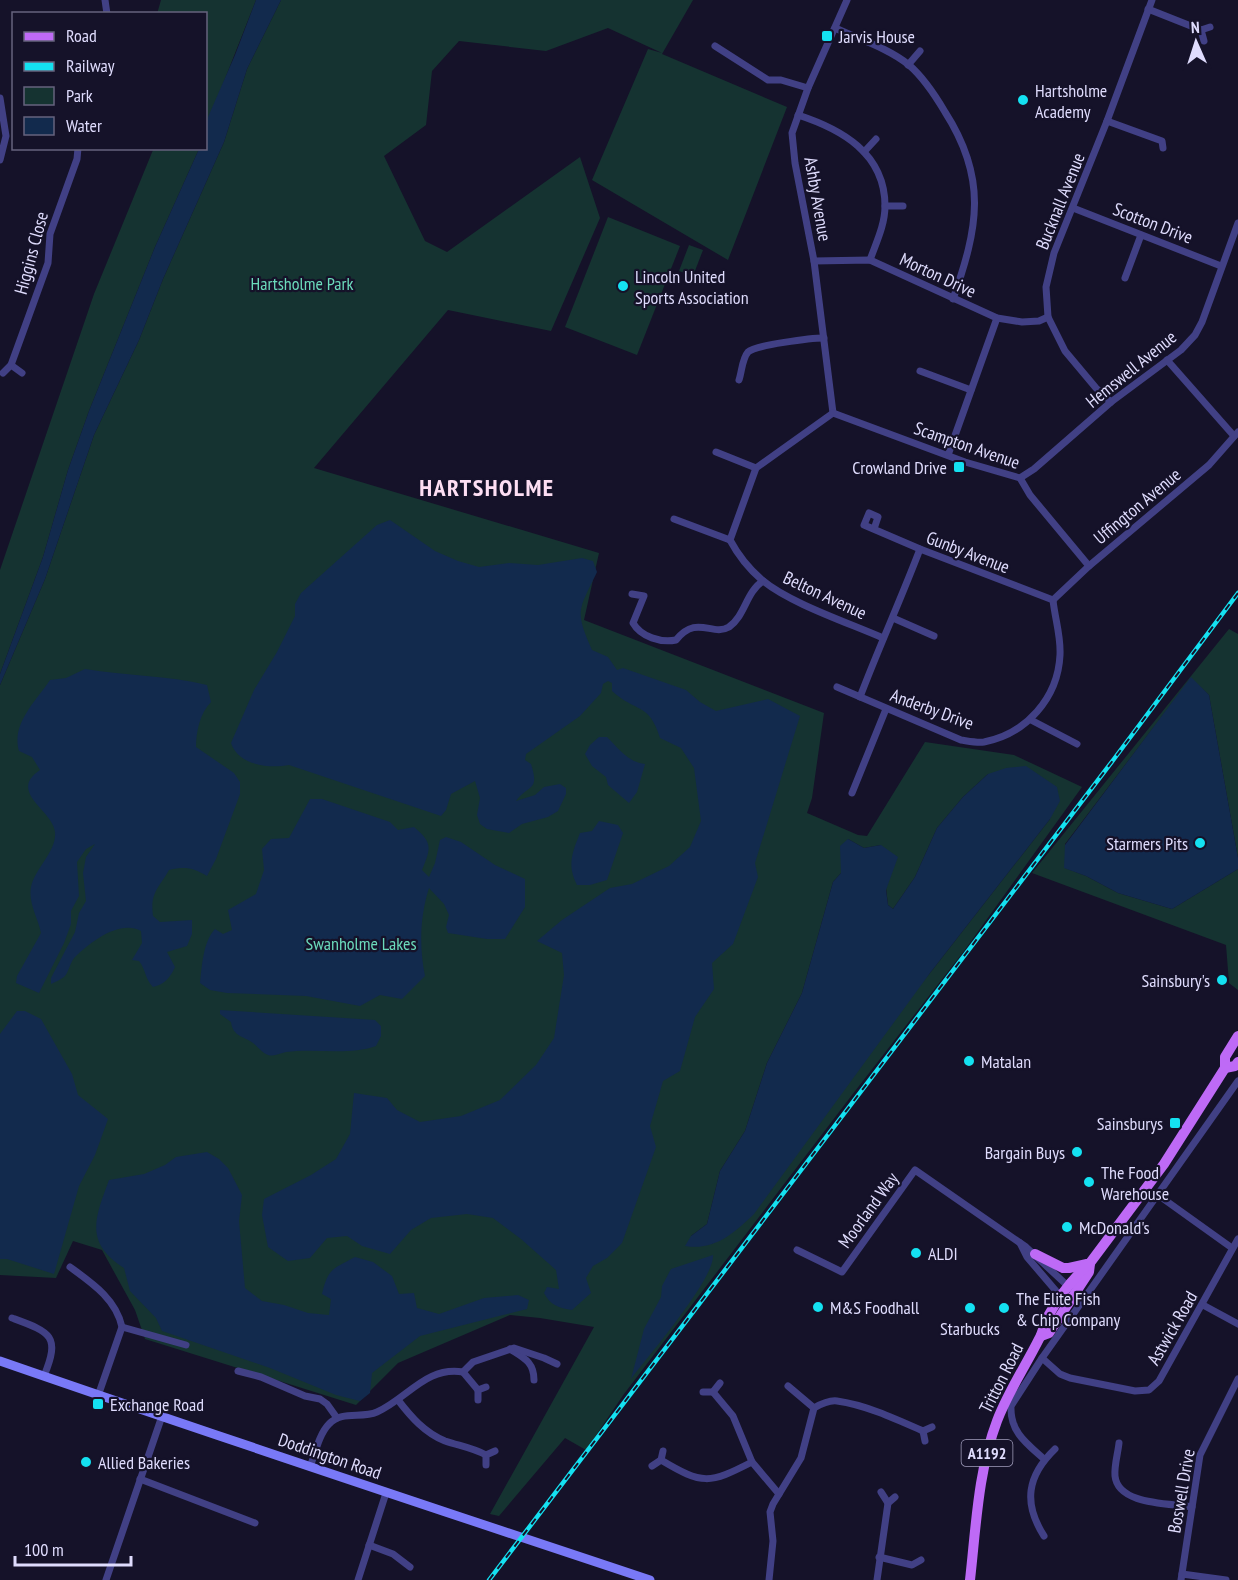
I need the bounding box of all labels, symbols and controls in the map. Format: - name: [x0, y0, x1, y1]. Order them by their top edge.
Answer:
- legend: [12, 12, 207, 150]
- north arrow: [1166, 12, 1226, 72]
- text: N: [1190, 17, 1200, 37]
- text: Road: [66, 24, 97, 47]
- place label: Jarvis House: [838, 25, 915, 48]
- marker: Jarvis House: [820, 29, 834, 43]
- text: Railway: [66, 54, 115, 77]
- place label: Hartsholme Academy: [1035, 79, 1107, 123]
- text: Park: [66, 84, 93, 107]
- marker: Hartsholme Academy: [1016, 93, 1030, 107]
- text: Water: [66, 114, 102, 137]
- street label: Bucknall Avenue: [1030, 149, 1090, 253]
- street label: Ashby Avenue: [799, 155, 837, 243]
- street label: Scotton Drive: [1110, 197, 1196, 249]
- street label: Higgins Close: [9, 209, 53, 297]
- street label: Morton Drive: [896, 247, 980, 303]
- place label: Lincoln United Sports Association: [635, 265, 749, 309]
- park label: Hartsholme Park: [251, 272, 353, 295]
- marker: Lincoln United Sports Association: [616, 279, 630, 293]
- street label: Hemswell Avenue: [1081, 325, 1181, 413]
- street label: Scampton Avenue: [911, 416, 1023, 474]
- place label: Crowland Drive: [852, 456, 947, 479]
- marker: Crowland Drive: [952, 460, 966, 474]
- street label: Uffington Avenue: [1089, 463, 1185, 549]
- district label: HARTSHOLME: [419, 472, 555, 503]
- street label: Gunby Avenue: [923, 526, 1013, 578]
- street label: Belton Avenue: [780, 566, 870, 624]
- street label: Anderby Drive: [887, 683, 977, 735]
- place label: Starmers Pits: [1106, 832, 1188, 855]
- marker: Starmers Pits: [1193, 836, 1207, 850]
- park label: Swanholme Lakes: [305, 932, 417, 955]
- place label: Sainsbury's: [1141, 969, 1210, 992]
- marker: Sainsbury's: [1215, 973, 1229, 987]
- place label: Matalan: [981, 1050, 1031, 1073]
- marker: Matalan: [962, 1054, 976, 1068]
- place label: Sainsburys: [1097, 1112, 1163, 1135]
- marker: Sainsburys: [1168, 1116, 1182, 1130]
- place label: Bargain Buys: [985, 1141, 1065, 1164]
- marker: Bargain Buys: [1070, 1145, 1084, 1159]
- place label: The Food Warehouse: [1101, 1161, 1169, 1205]
- street label: Moorland Way: [833, 1167, 903, 1252]
- marker: The Food Warehouse: [1082, 1175, 1096, 1189]
- place label: McDonald's: [1079, 1216, 1150, 1239]
- marker: McDonald's: [1060, 1220, 1074, 1234]
- place label: ALDI: [928, 1242, 958, 1265]
- marker: ALDI: [909, 1246, 923, 1260]
- place label: The Elite Fish & Chip Company: [1016, 1287, 1121, 1331]
- street label: Astwick Road: [1142, 1287, 1202, 1369]
- place label: M&S Foodhall: [830, 1296, 920, 1319]
- marker: M&S Foodhall: [811, 1300, 825, 1314]
- marker: Starbucks: [963, 1301, 977, 1315]
- marker: The Elite Fish & Chip Company: [997, 1301, 1011, 1315]
- place label: Starbucks: [940, 1317, 1000, 1340]
- street label: Tritton Road: [974, 1339, 1028, 1417]
- place label: Exchange Road: [110, 1393, 204, 1416]
- marker: Exchange Road: [91, 1397, 105, 1411]
- street label: Doddington Road: [275, 1428, 385, 1484]
- road number: A1192: [962, 1440, 1012, 1466]
- street label: Boswell Drive: [1162, 1447, 1200, 1535]
- place label: Allied Bakeries: [98, 1451, 190, 1474]
- marker: Allied Bakeries: [79, 1455, 93, 1469]
- scale bar: [15, 1529, 130, 1567]
- text: 100 m: [24, 1538, 64, 1561]

